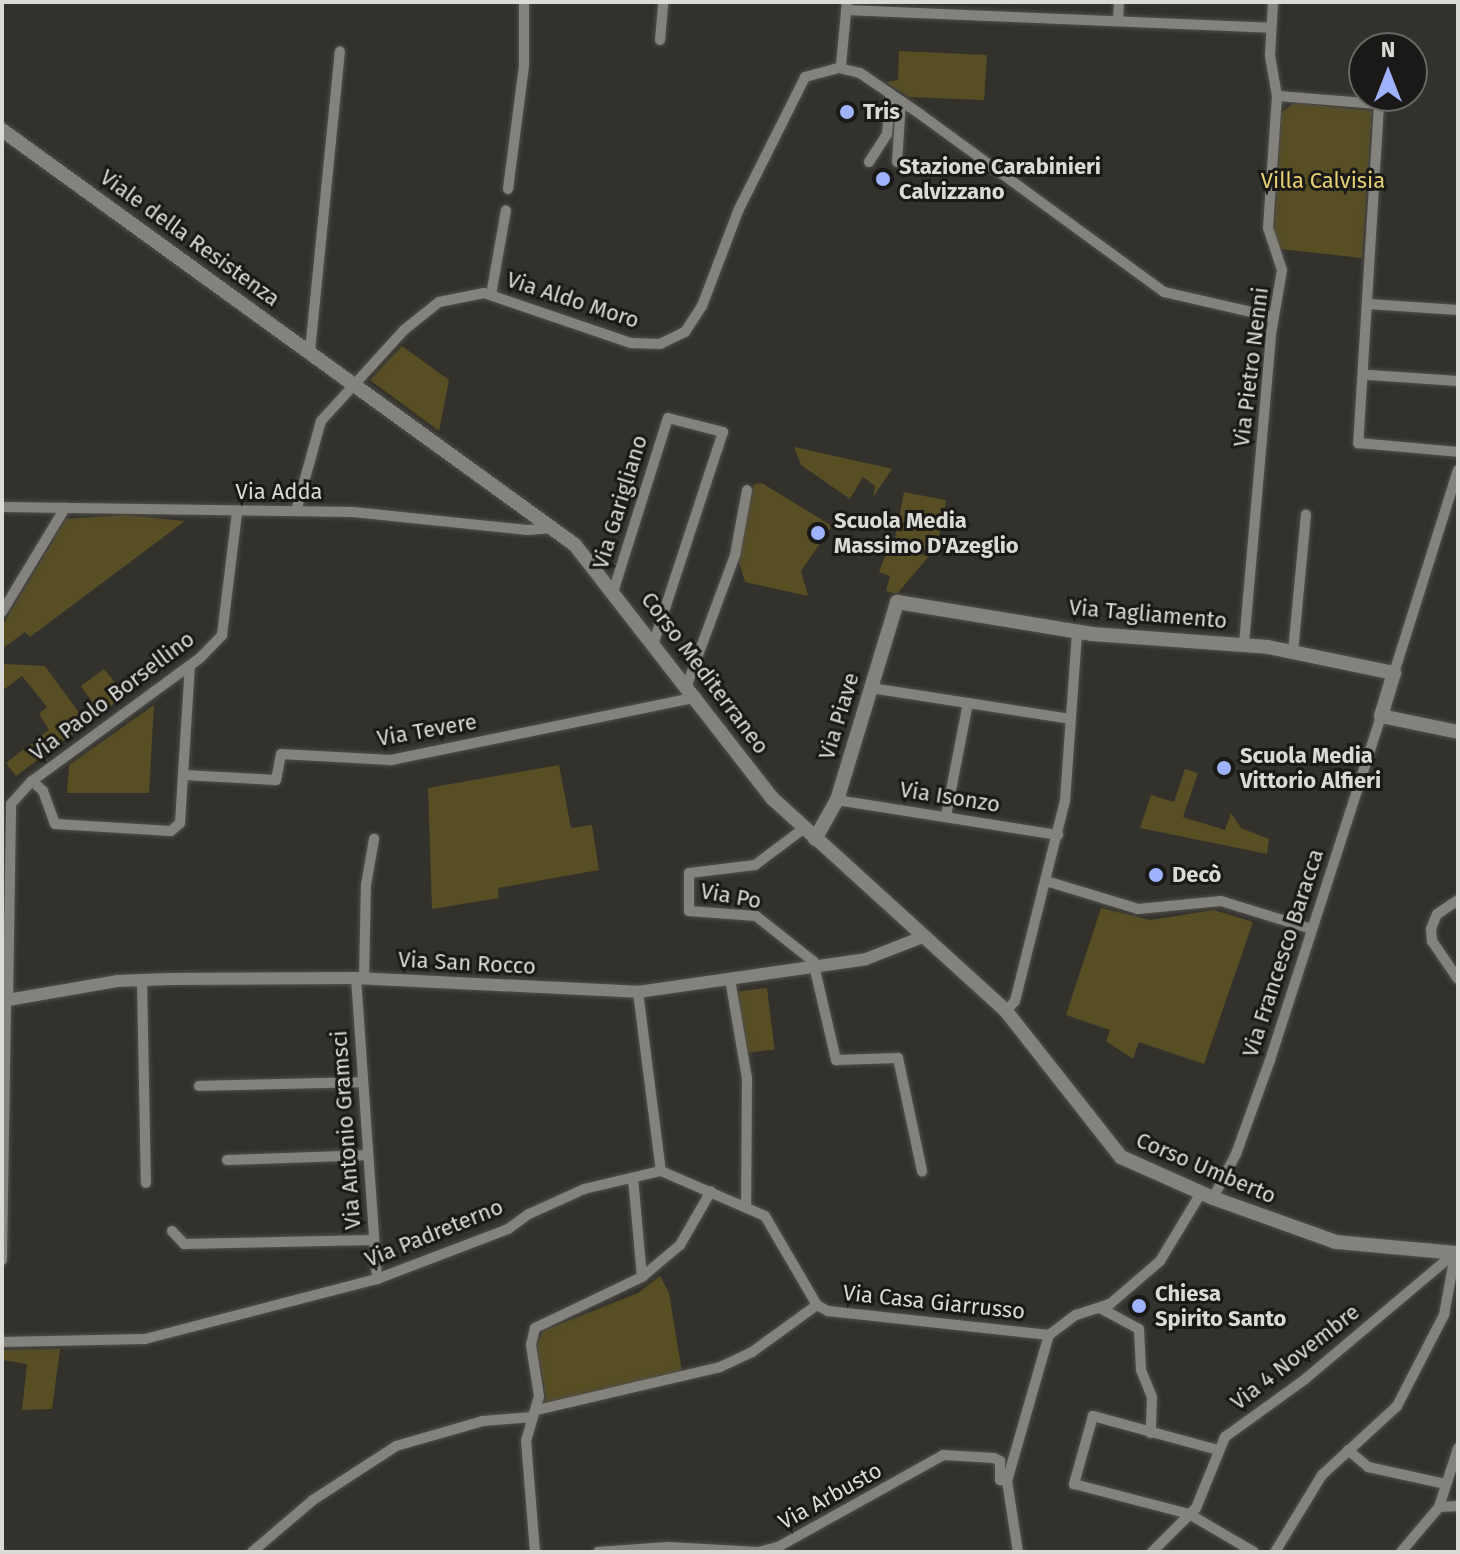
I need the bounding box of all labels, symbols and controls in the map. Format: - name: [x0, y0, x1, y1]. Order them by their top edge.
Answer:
- north arrow: [1348, 32, 1428, 112]
- text: N: [1381, 36, 1395, 63]
- place label: Tris: [863, 99, 900, 125]
- marker: Tris: [838, 103, 856, 121]
- place label: Stazione Carabinieri Calvizzano: [899, 153, 1101, 204]
- street label: Viale della Resistenza: [95, 164, 285, 312]
- park label: Villa Calvisia: [1261, 168, 1385, 194]
- marker: Stazione Carabinieri Calvizzano: [874, 170, 892, 188]
- street label: Via Aldo Moro: [503, 266, 643, 334]
- street label: Via Pietro Nenni: [1228, 286, 1274, 448]
- street label: Via Garigliano: [587, 432, 653, 572]
- street label: Via Adda: [235, 479, 323, 505]
- place label: Scuola Media Massimo D'Azeglio: [834, 507, 1019, 558]
- marker: Scuola Media Massimo D'Azeglio: [809, 524, 827, 542]
- street label: Corso Mediterraneo: [636, 587, 774, 759]
- street label: Via Tagliamento: [1068, 594, 1228, 634]
- street label: Via Paolo Borsellino: [25, 626, 199, 766]
- street label: Via Piave: [813, 669, 865, 763]
- street label: Via Tevere: [375, 708, 479, 752]
- place label: Scuola Media Vittorio Alfieri: [1240, 742, 1381, 794]
- marker: Scuola Media Vittorio Alfieri: [1215, 759, 1233, 777]
- street label: Via Isonzo: [898, 776, 1002, 818]
- street label: Via Francesco Baracca: [1237, 846, 1329, 1060]
- place label: Decò: [1172, 862, 1221, 888]
- marker: Decò: [1147, 866, 1165, 884]
- street label: Via Po: [699, 878, 763, 914]
- street label: Via San Rocco: [398, 946, 536, 980]
- street label: Via Antonio Gramsci: [326, 1030, 366, 1230]
- street label: Corso Umberto: [1132, 1127, 1280, 1209]
- street label: Via Padreterno: [361, 1193, 507, 1273]
- street label: Via Casa Giarrusso: [842, 1279, 1026, 1325]
- place label: Chiesa Spirito Santo: [1155, 1280, 1286, 1332]
- marker: Chiesa Spirito Santo: [1130, 1297, 1148, 1315]
- street label: Via 4 Novembre: [1225, 1299, 1365, 1415]
- street label: Via Arbusto: [774, 1457, 886, 1535]

